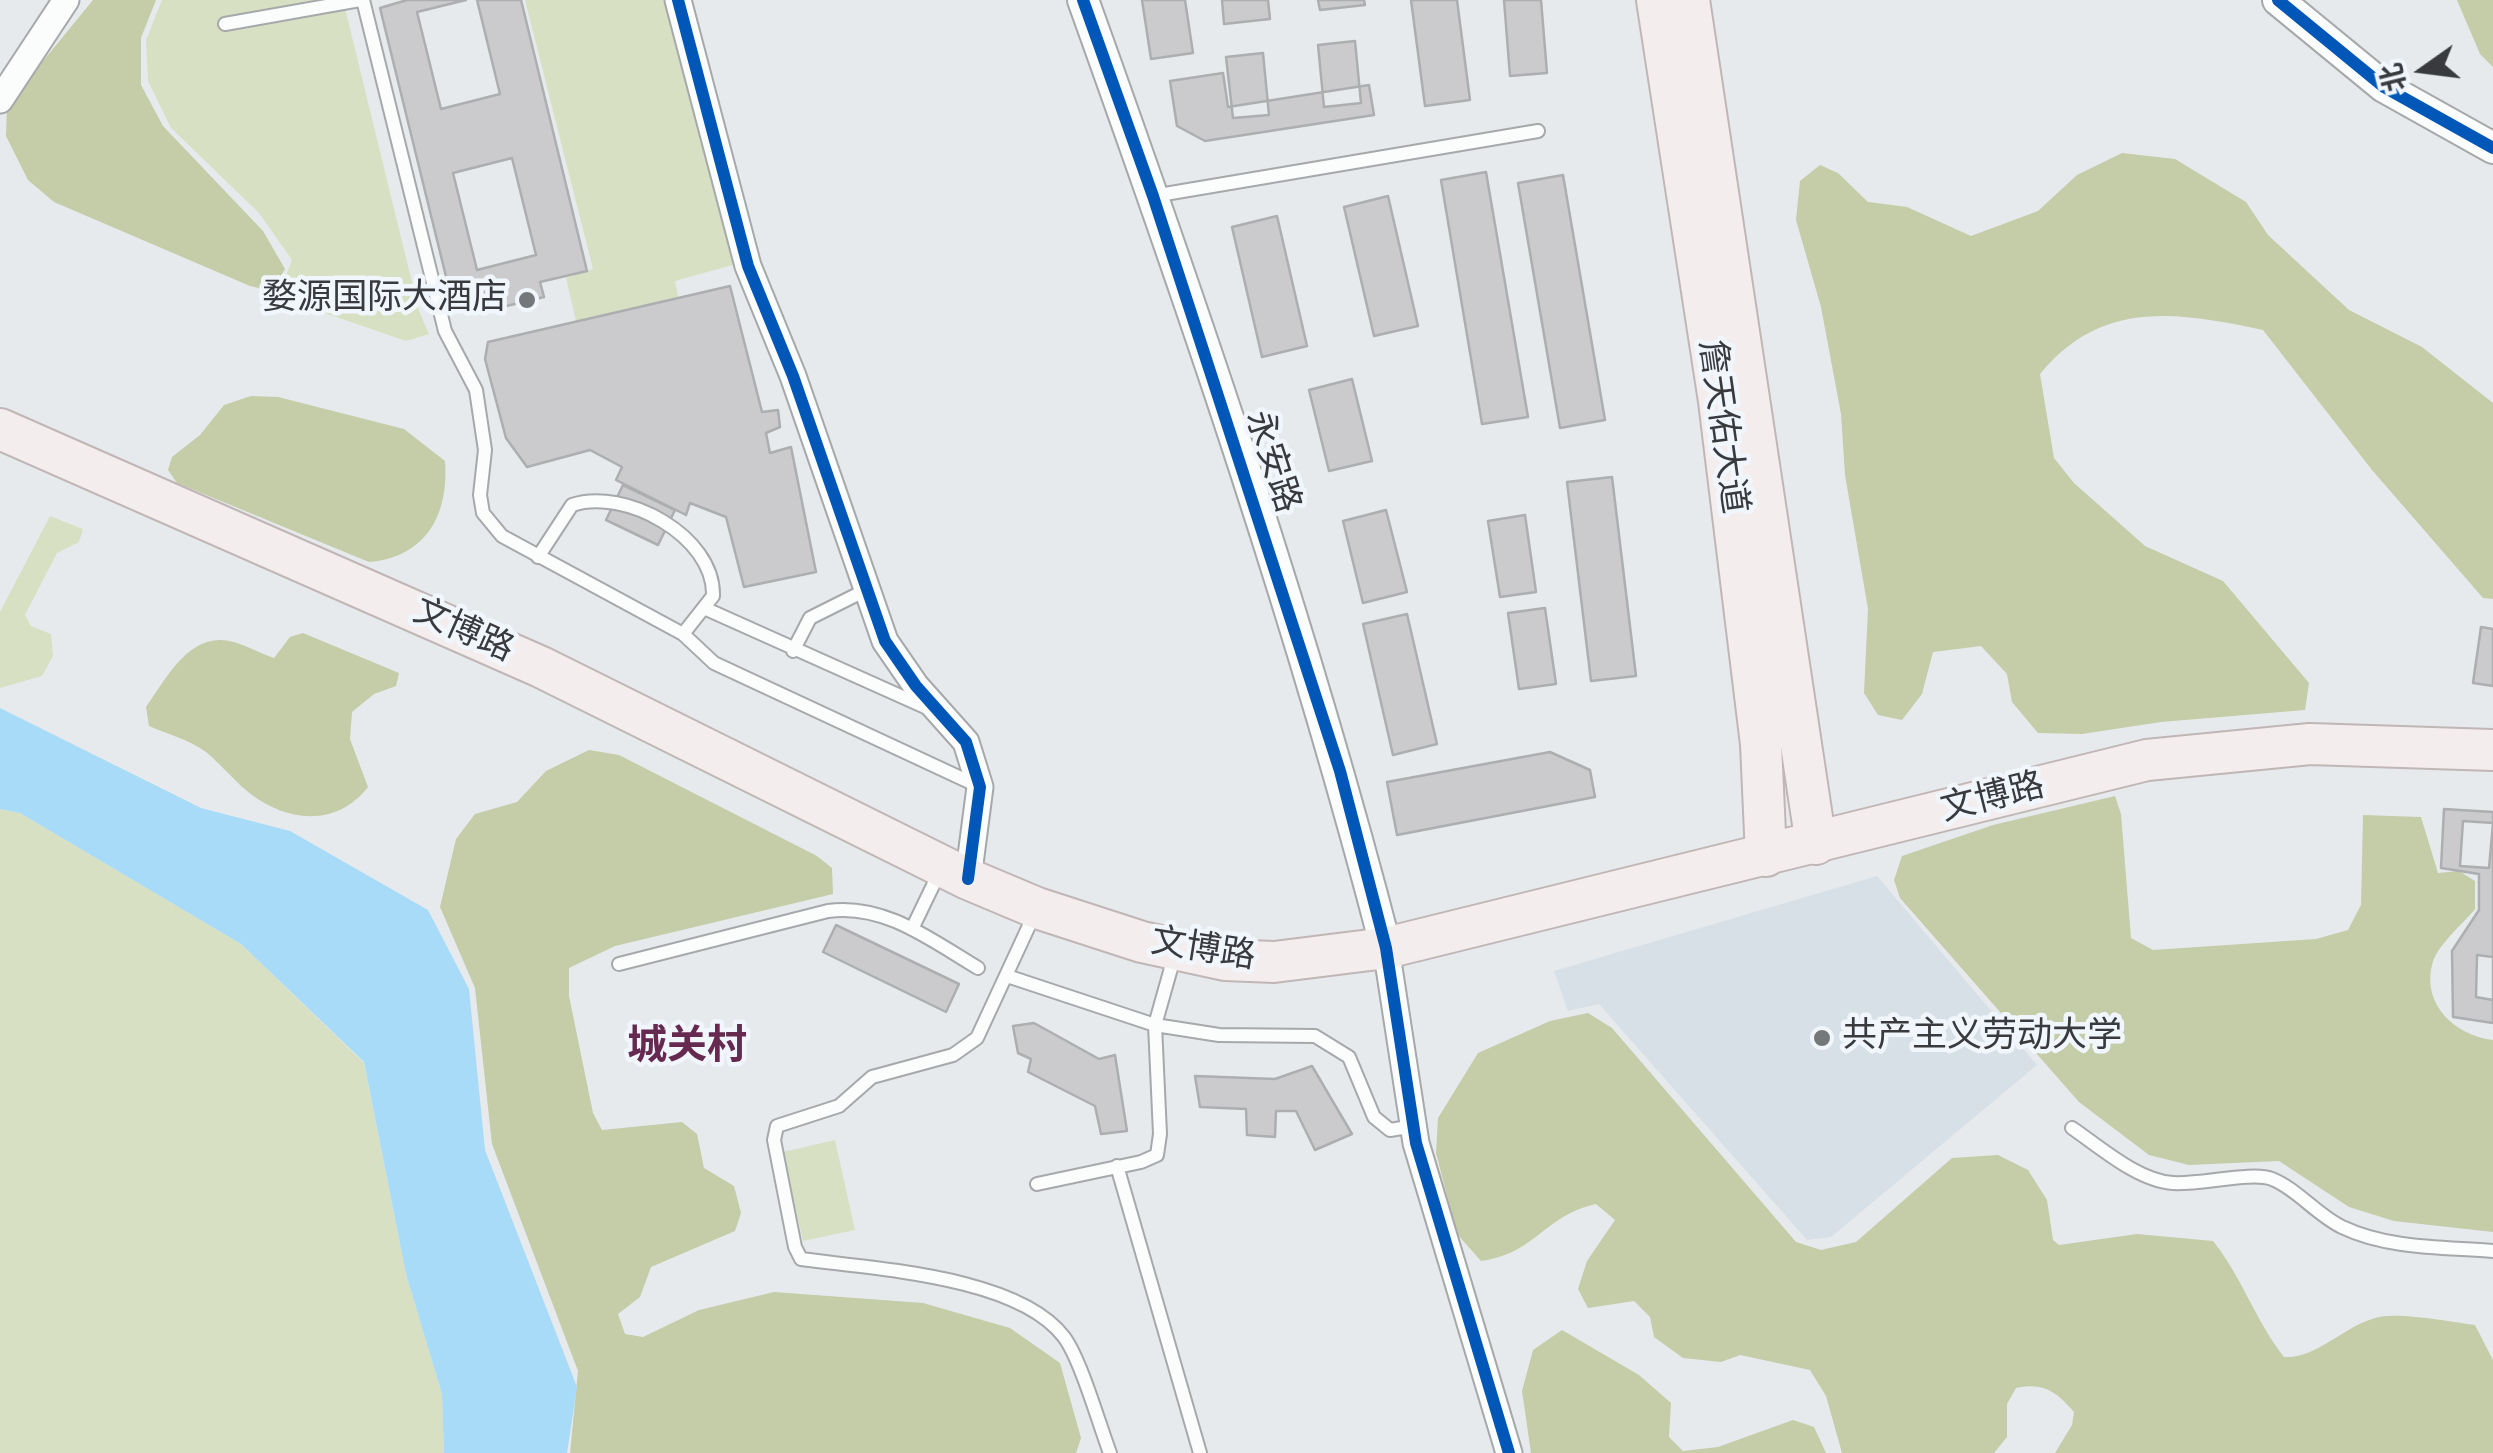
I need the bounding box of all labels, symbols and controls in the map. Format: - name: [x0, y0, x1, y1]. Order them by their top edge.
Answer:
- north arrow: [2373, 20, 2473, 120]
- text: 北: [2372, 59, 2416, 95]
- place label: 婺源国际大酒店: [262, 279, 507, 321]
- marker: 婺源国际大酒店: [516, 289, 538, 311]
- street label: 詹天佑大道: [1688, 337, 1754, 517]
- street label: 永安路: [1235, 406, 1307, 518]
- street label: 文博路: [406, 591, 520, 673]
- street label: 文博路: [1937, 766, 2049, 832]
- street label: 文博路: [1148, 922, 1258, 980]
- place label: 共产主义劳动大学: [1842, 1017, 2122, 1059]
- district label: 城关村: [627, 1024, 747, 1072]
- marker: 共产主义劳动大学: [1811, 1027, 1833, 1049]

